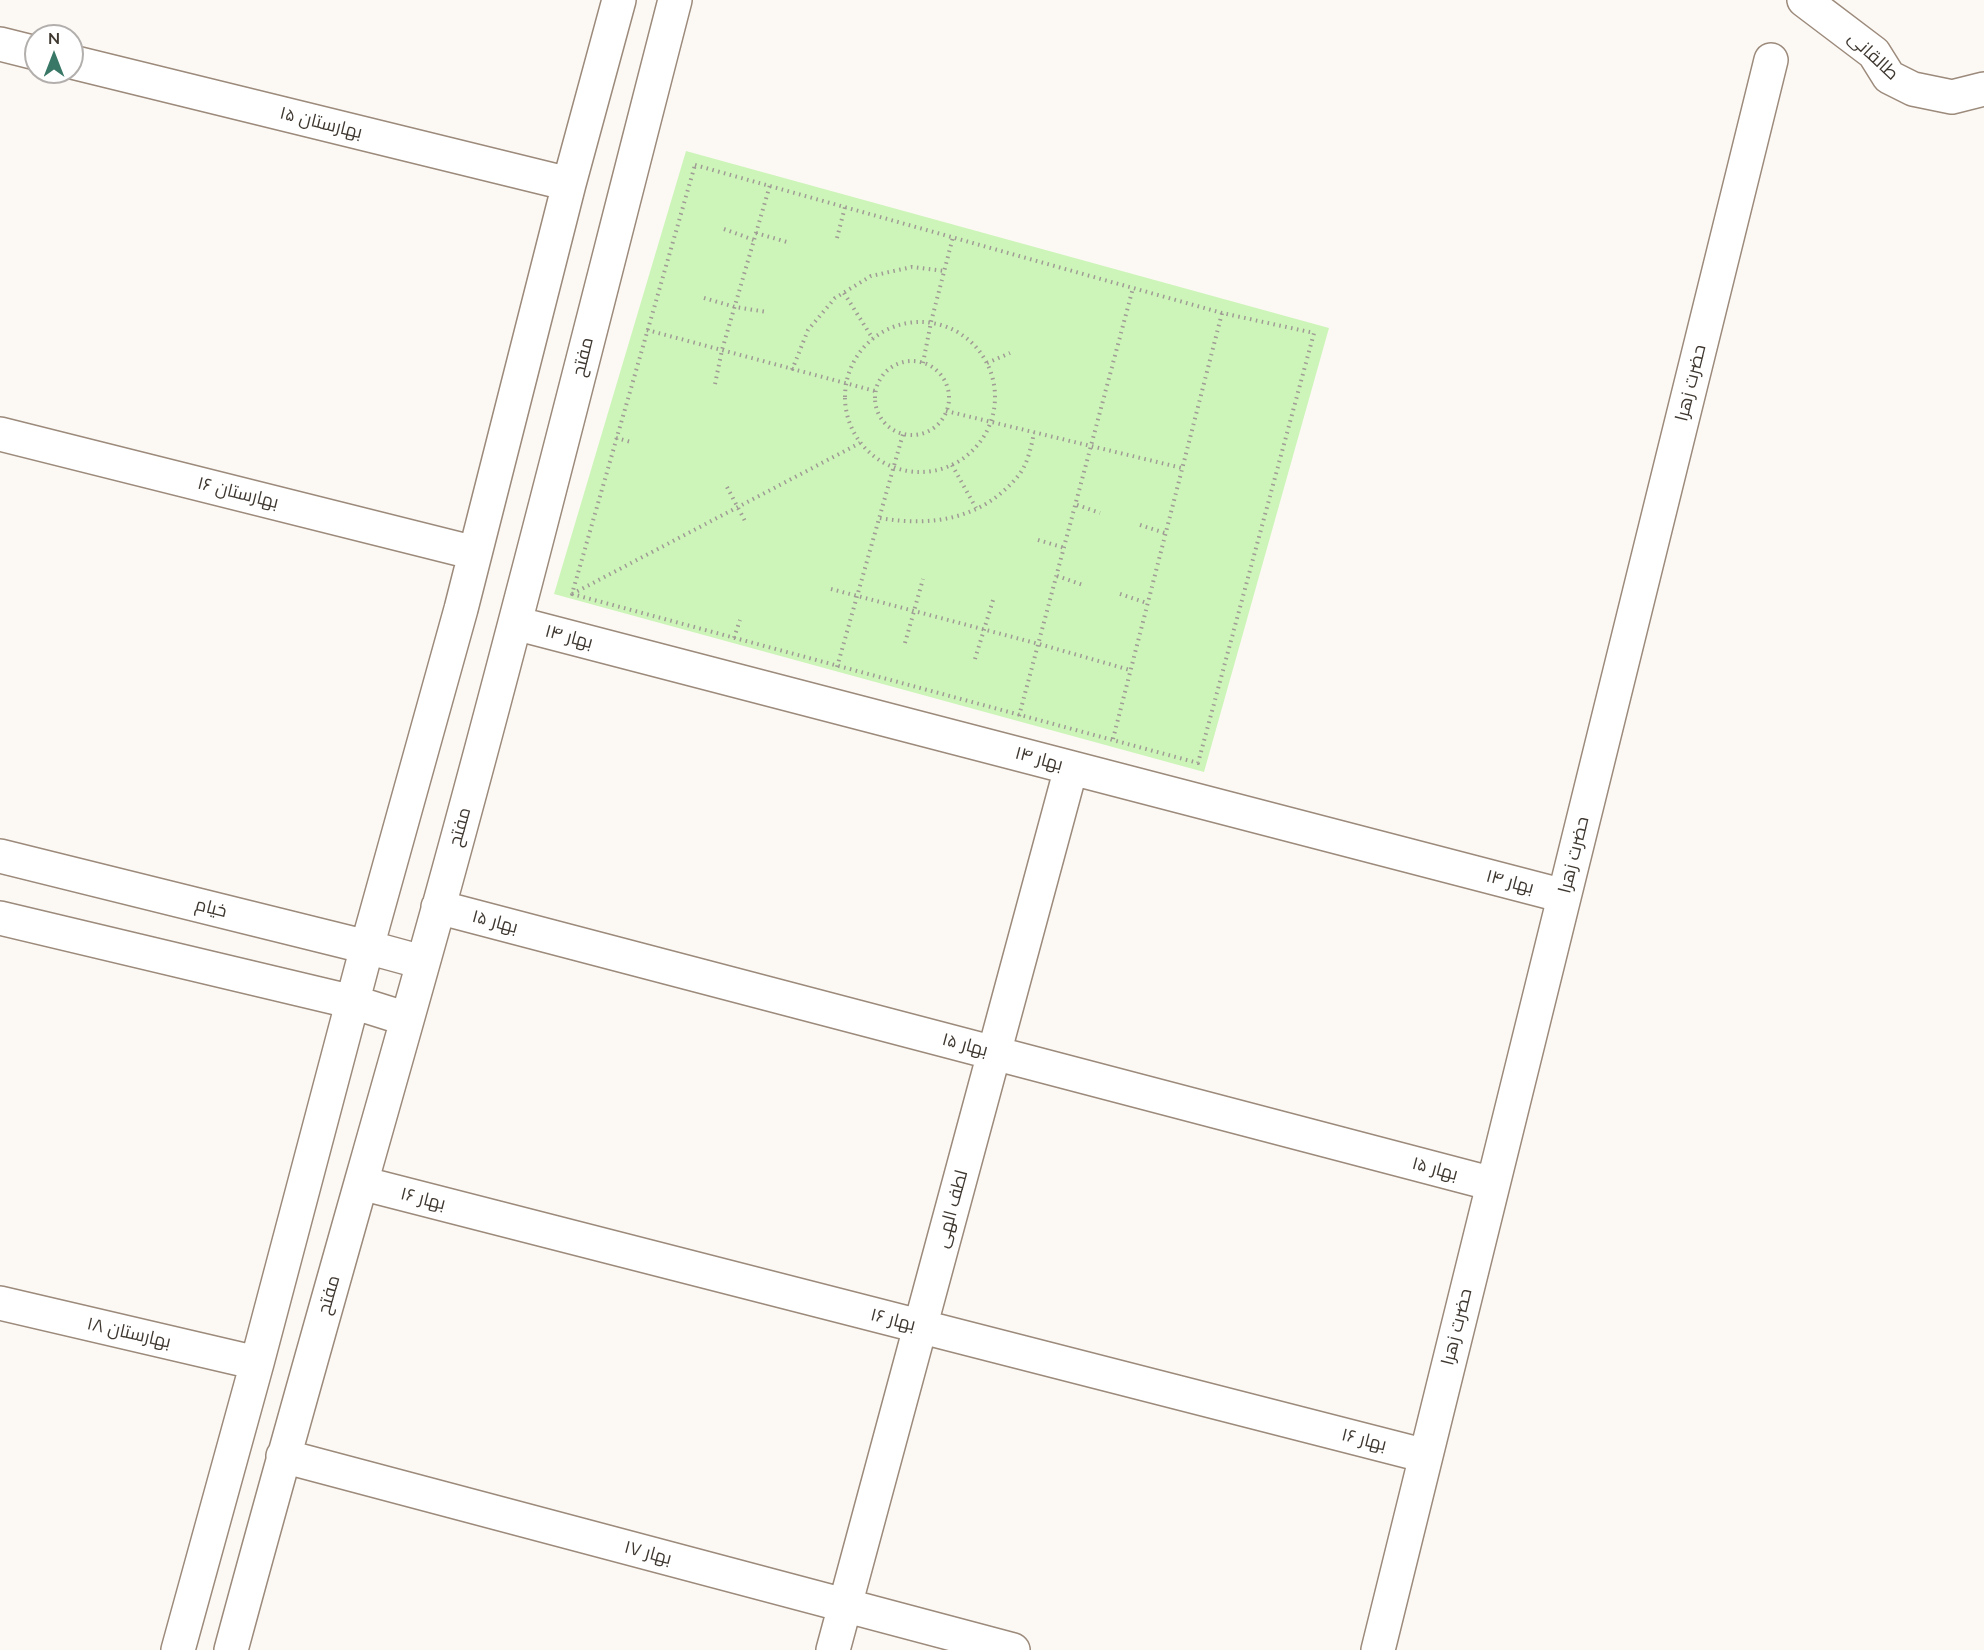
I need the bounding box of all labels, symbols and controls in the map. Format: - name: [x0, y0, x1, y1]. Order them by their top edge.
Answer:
- north arrow: [24, 24, 84, 84]
- street label: طالقانی: [1843, 27, 1903, 85]
- text: N: [48, 28, 60, 48]
- street label: بهارستان ۱۵: [277, 102, 365, 144]
- street label: مفتح: [568, 335, 598, 379]
- street label: حضرت زهرا: [1671, 342, 1711, 424]
- street label: بهارستان ۱۶: [195, 472, 281, 514]
- street label: بهار ۱۴: [543, 620, 595, 654]
- street label: بهار ۱۴: [1013, 742, 1065, 776]
- street label: مفتح: [444, 805, 476, 849]
- street label: حضرت زهرا: [1554, 814, 1594, 896]
- street label: بهار ۱۴: [1484, 865, 1536, 899]
- street label: خیام: [193, 894, 229, 922]
- street label: بهار ۱۵: [470, 906, 520, 938]
- street label: بهار ۱۵: [940, 1029, 990, 1061]
- street label: بهار ۱۵: [1410, 1153, 1460, 1185]
- street label: لطف الهی: [931, 1168, 973, 1250]
- street label: بهار ۱۶: [398, 1183, 448, 1215]
- street label: مفتح: [313, 1273, 345, 1317]
- street label: حضرت زهرا: [1437, 1286, 1477, 1368]
- street label: بهار ۱۶: [868, 1304, 918, 1336]
- street label: بهارستان ۱۸: [85, 1313, 173, 1353]
- street label: بهار ۱۶: [1339, 1424, 1389, 1456]
- street label: بهار ۱۷: [622, 1536, 674, 1570]

